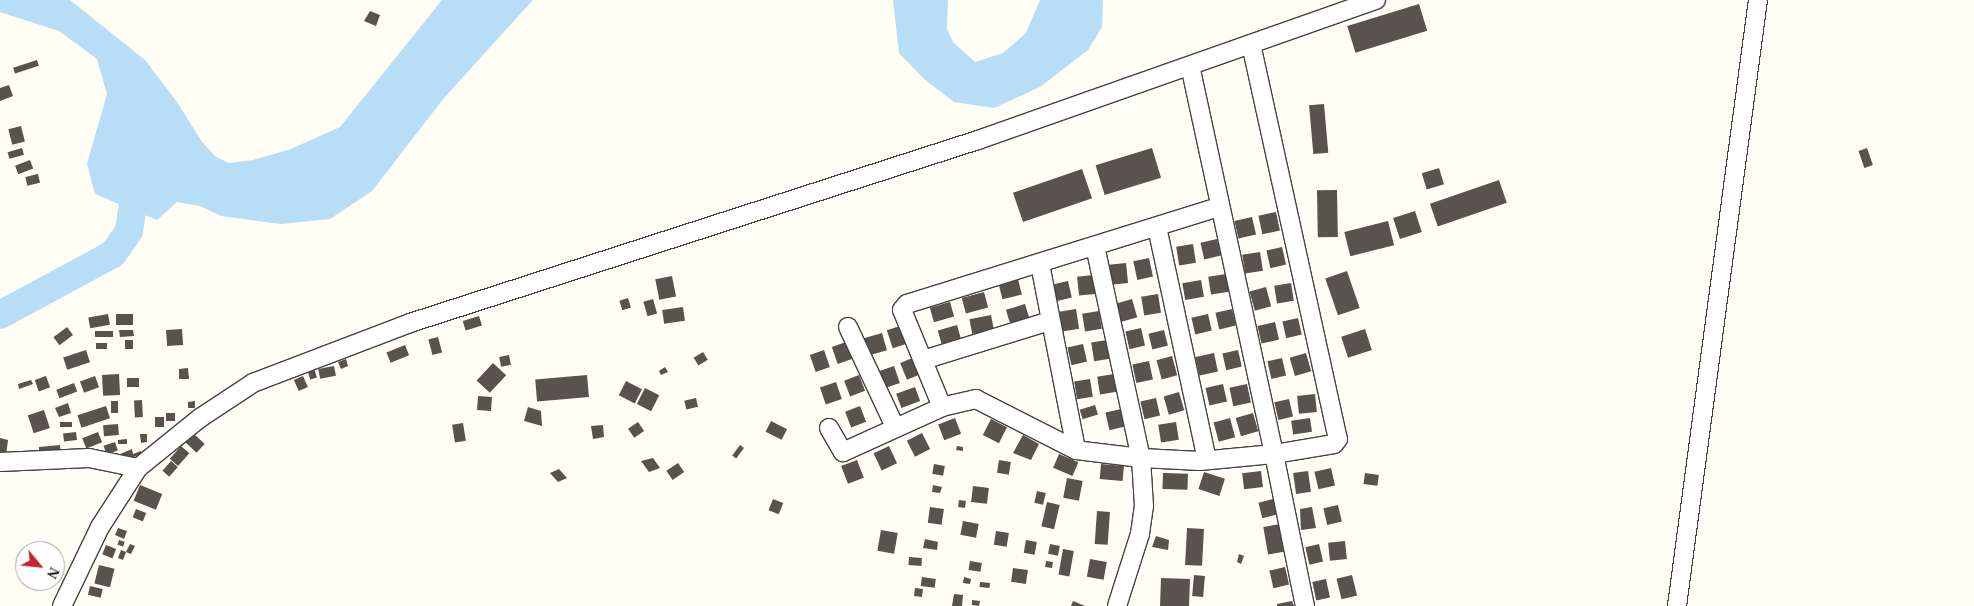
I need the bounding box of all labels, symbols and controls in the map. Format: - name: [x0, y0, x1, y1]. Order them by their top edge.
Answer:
- north arrow: [15, 541, 65, 591]
- text: N: [44, 565, 62, 581]

